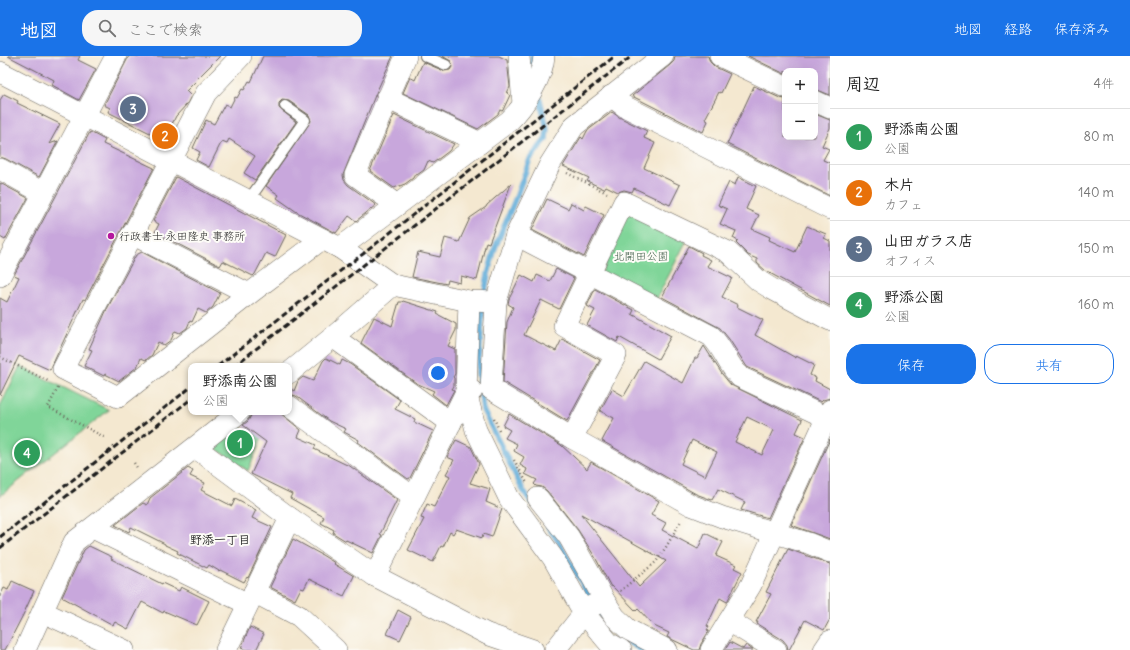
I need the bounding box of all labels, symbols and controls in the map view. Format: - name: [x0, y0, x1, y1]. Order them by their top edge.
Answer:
- search box: [82, 10, 362, 46]
- icon: search: [96, 17, 118, 39]
- text: 地図: [20, 18, 58, 42]
- text: ここで検索: [128, 20, 203, 39]
- text: 地図: [954, 20, 982, 38]
- text: 経路: [1004, 20, 1032, 38]
- text: 保存済み: [1054, 20, 1110, 38]
- map controls: [782, 68, 818, 140]
- button: +: [782, 68, 818, 104]
- text: 周辺: [846, 73, 880, 95]
- text: 4件: [1093, 75, 1114, 92]
- pin: 3: [120, 94, 146, 124]
- button: −: [782, 104, 818, 140]
- text: 野添南公園: [884, 119, 959, 138]
- pin: 2: [152, 121, 178, 151]
- text: 1: [856, 128, 862, 145]
- text: 80 m: [1083, 128, 1114, 145]
- text: 公園: [884, 140, 910, 157]
- text: 木片: [884, 175, 914, 194]
- text: 2: [855, 184, 863, 201]
- text: 140 m: [1078, 184, 1114, 201]
- text: カフェ: [884, 196, 923, 213]
- place label: 行政書士 永田隆史 事務所: [119, 229, 245, 243]
- marker: 行政書士 永田隆史 事務所: [106, 231, 116, 241]
- text: 山田ガラス店: [884, 231, 973, 250]
- text: 3: [855, 240, 863, 257]
- text: 150 m: [1078, 240, 1114, 257]
- park label: 北開田公園: [614, 249, 669, 263]
- text: オフィス: [884, 252, 936, 269]
- text: 野添公園: [884, 287, 944, 306]
- text: 4: [855, 296, 863, 313]
- text: 160 m: [1078, 296, 1114, 313]
- text: 公園: [884, 308, 910, 325]
- button: 保存: [846, 344, 976, 384]
- button: 共有: [984, 344, 1114, 384]
- popup: [188, 363, 292, 415]
- your location: [428, 363, 448, 383]
- text: 野添南公園: [202, 371, 278, 390]
- text: 公園: [202, 392, 229, 409]
- pin: 1: [227, 428, 253, 458]
- pin: 4: [14, 438, 40, 468]
- district label: 野添一丁目: [190, 532, 250, 547]

